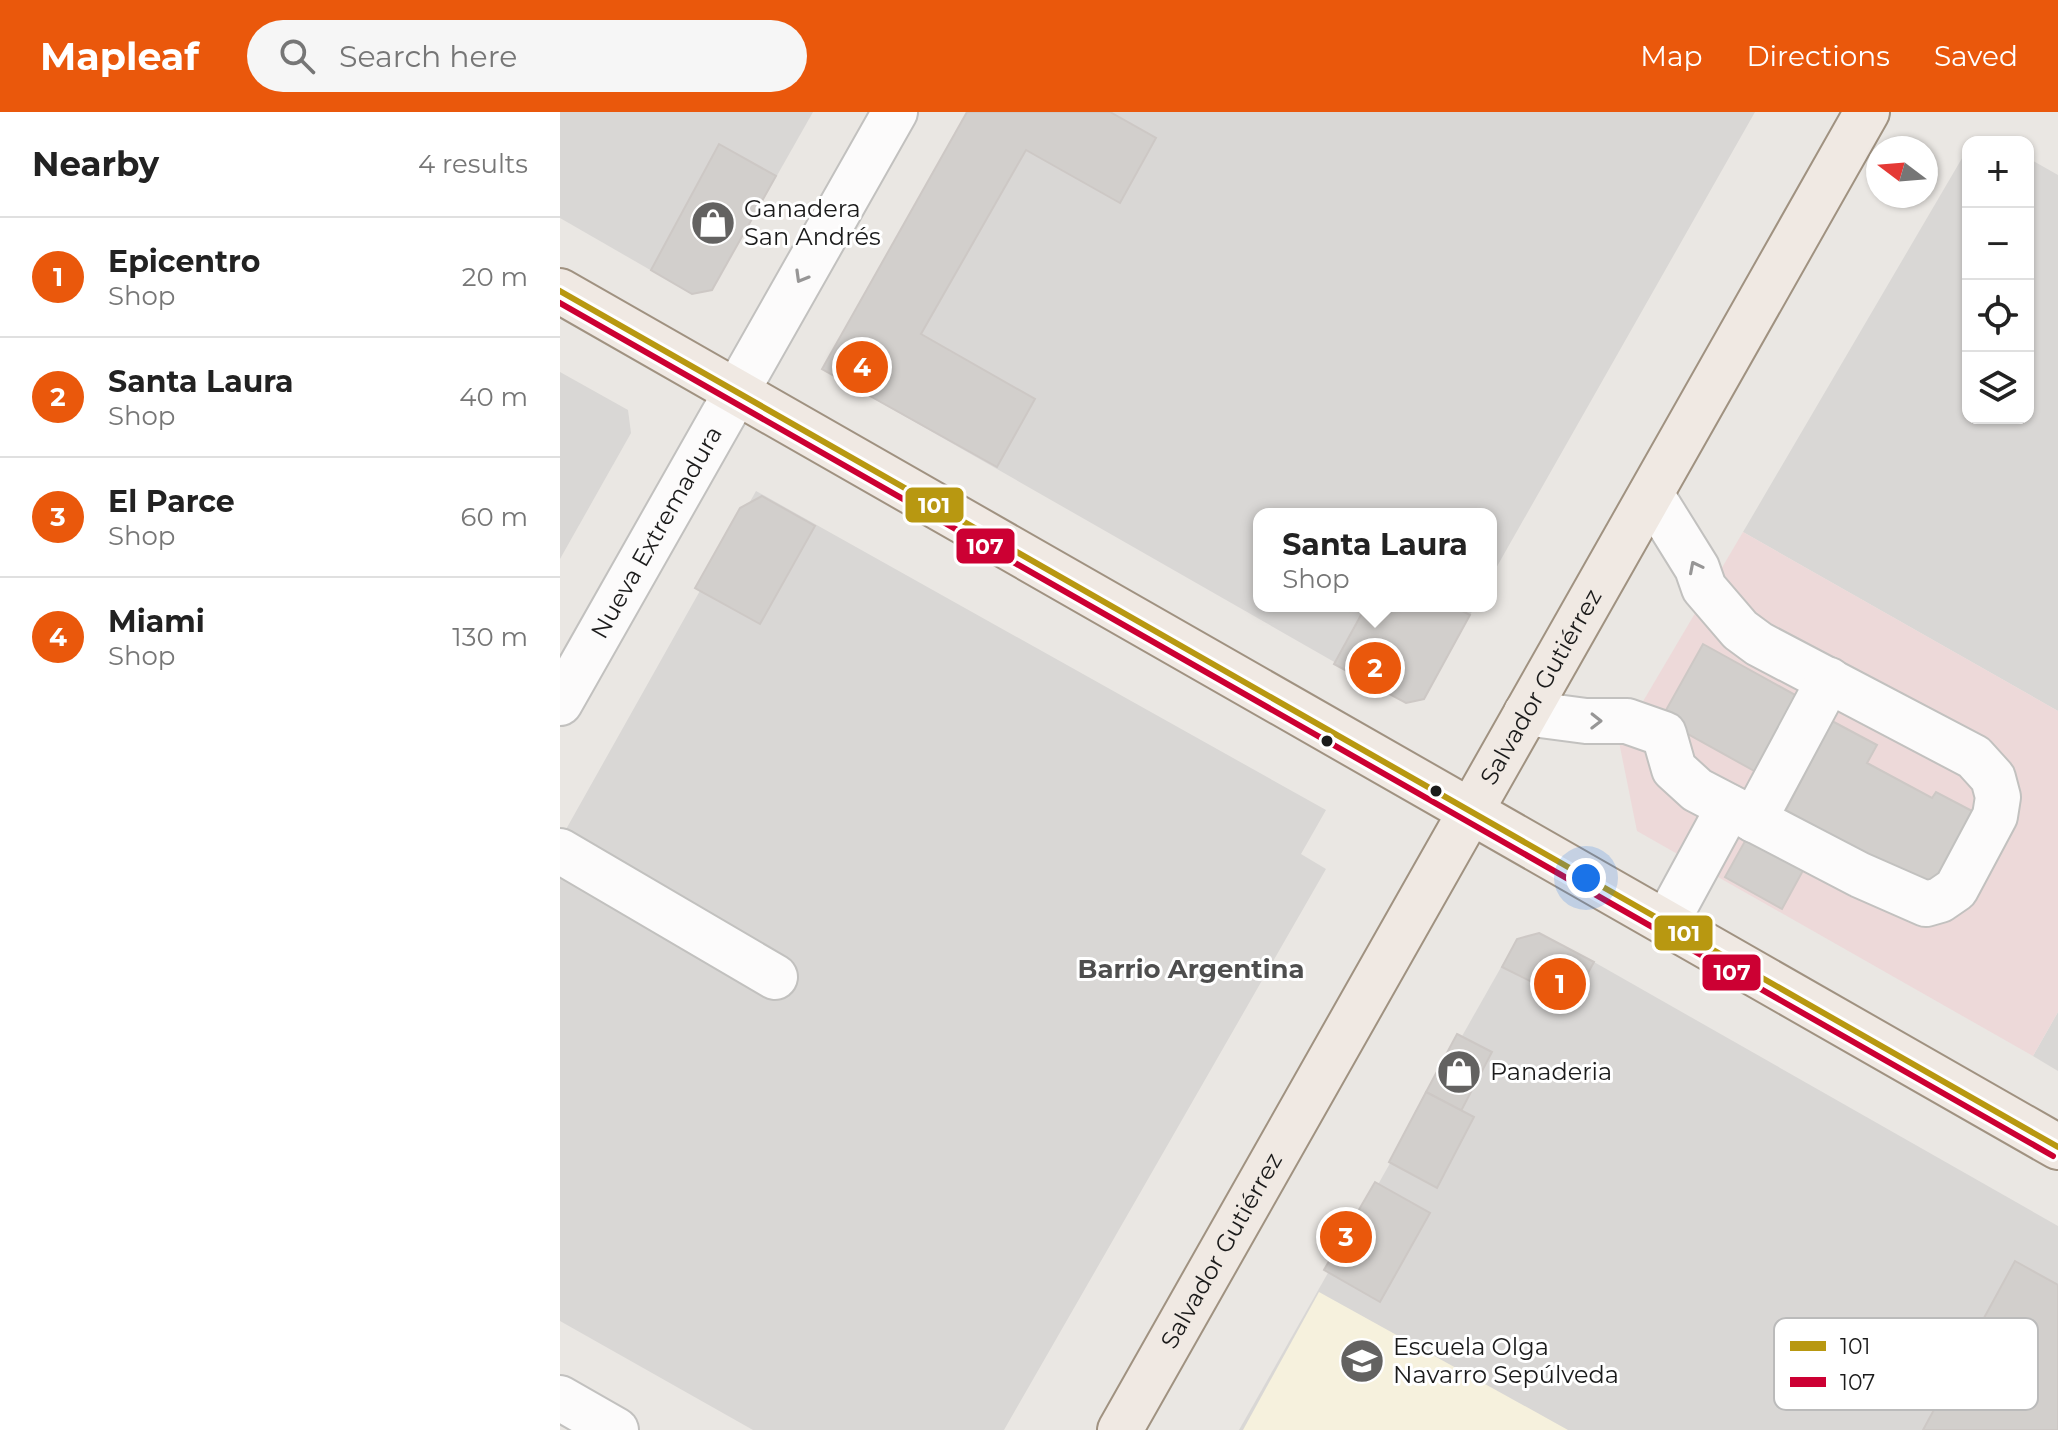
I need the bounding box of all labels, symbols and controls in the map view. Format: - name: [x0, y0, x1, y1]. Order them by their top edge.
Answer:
- search box: [247, 20, 807, 92]
- text: Mapleaf: [40, 33, 199, 80]
- icon: search: [275, 34, 319, 78]
- text: Search here: [339, 38, 517, 75]
- text: Map: [1640, 39, 1702, 73]
- text: Directions: [1746, 39, 1890, 73]
- text: Saved: [1934, 39, 2018, 73]
- north arrow: [1866, 136, 1938, 208]
- map controls: [1962, 136, 2034, 424]
- button: +: [1962, 136, 2034, 208]
- text: Nearby: [32, 143, 159, 185]
- text: 4 results: [418, 148, 528, 180]
- place label: Ganadera San Andrés: [744, 194, 881, 251]
- shop icon: Ganadera San Andrés: [689, 199, 737, 247]
- button: −: [1962, 208, 2034, 280]
- text: Epicentro: [108, 243, 260, 280]
- text: 1: [53, 261, 63, 293]
- text: 20 m: [462, 261, 528, 293]
- one-way arrow: [796, 269, 811, 283]
- text: Shop: [108, 280, 176, 312]
- button: locate: [1962, 280, 2034, 352]
- pin: 4: [836, 337, 888, 397]
- button: layers: [1962, 352, 2034, 424]
- text: Santa Laura: [108, 363, 294, 400]
- text: 2: [50, 381, 66, 413]
- text: 40 m: [459, 381, 528, 413]
- text: Shop: [108, 400, 176, 432]
- street label: Nueva Extremadura: [584, 421, 728, 644]
- text: El Parce: [108, 483, 235, 520]
- line badge: 101: [904, 486, 965, 524]
- text: 101: [918, 492, 950, 519]
- text: 3: [50, 501, 66, 533]
- text: 60 m: [461, 501, 528, 533]
- popup: [1253, 508, 1497, 612]
- text: Shop: [108, 520, 176, 552]
- text: Santa Laura: [1282, 526, 1468, 563]
- line badge: 107: [955, 527, 1016, 565]
- text: 107: [966, 533, 1004, 560]
- one-way arrow: [1689, 561, 1705, 576]
- text: Shop: [1282, 563, 1350, 595]
- street label: Salvador Gutiérrez: [1474, 584, 1608, 790]
- text: Miami: [108, 603, 205, 640]
- text: 4: [49, 621, 67, 653]
- text: 130 m: [452, 621, 528, 653]
- pin: 2: [1349, 638, 1401, 698]
- text: Shop: [108, 640, 176, 672]
- one-way arrow: [1590, 712, 1603, 729]
- unlabelled marker: [1319, 733, 1335, 749]
- unlabelled marker: [1428, 783, 1444, 799]
- your location: [1566, 858, 1606, 898]
- line badge: 101: [1653, 914, 1714, 952]
- text: 101: [1668, 920, 1700, 947]
- district label: Barrio Argentina: [1078, 953, 1304, 985]
- line badge: 107: [1701, 953, 1762, 992]
- pin: 1: [1534, 954, 1586, 1014]
- text: 107: [1713, 959, 1751, 986]
- shop icon: Panaderia: [1435, 1048, 1483, 1096]
- place label: Panaderia: [1490, 1057, 1612, 1086]
- street label: Salvador Gutiérrez: [1154, 1148, 1288, 1353]
- pin: 3: [1320, 1207, 1372, 1267]
- legend: [1774, 1318, 2038, 1410]
- place label: Escuela Olga Navarro Sepúlveda: [1393, 1332, 1619, 1389]
- text: 101: [1840, 1333, 1870, 1360]
- school or university icon: Escuela Olga Navarro Sepúlveda: [1338, 1337, 1386, 1385]
- text: 107: [1840, 1369, 1875, 1396]

